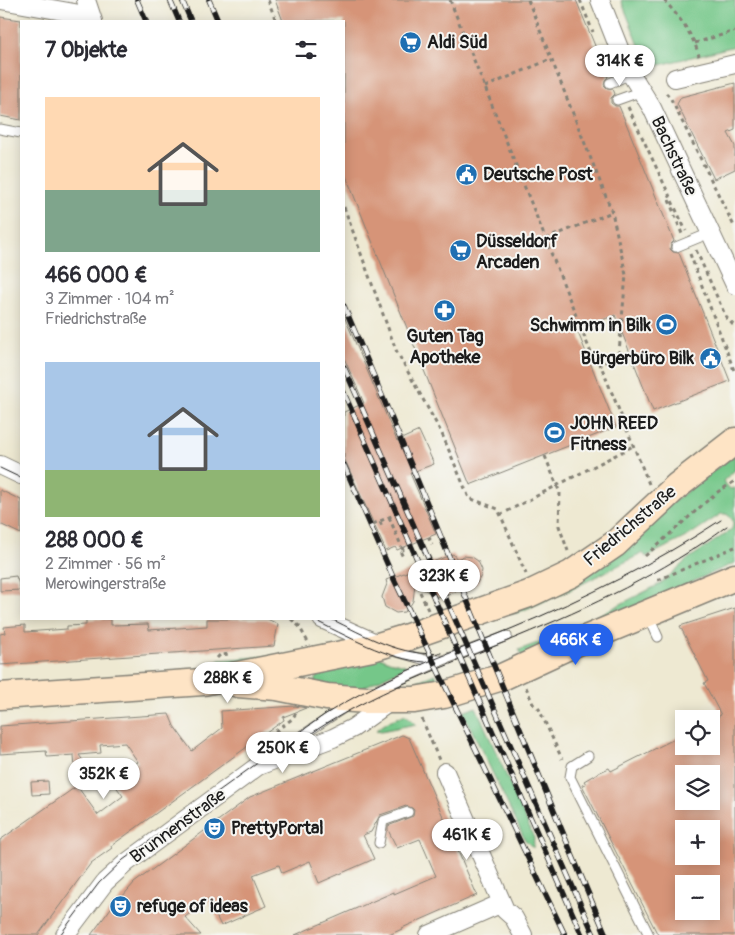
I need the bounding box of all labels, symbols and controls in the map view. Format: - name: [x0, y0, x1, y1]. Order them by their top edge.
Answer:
- supermarket icon: Aldi Süd: [399, 30, 423, 54]
- place label: Aldi Süd: [427, 31, 488, 54]
- icon: filters: [292, 36, 320, 64]
- text: 7 Objekte: [45, 37, 127, 64]
- pin: 314K €: [579, 44, 661, 87]
- text: 314K €: [596, 51, 644, 71]
- street label: Bachstraße: [646, 113, 702, 199]
- icon: home: [138, 129, 228, 219]
- public building icon: Deutsche Post: [455, 162, 479, 186]
- place label: Deutsche Post: [483, 163, 594, 186]
- place label: Düsseldorf Arcaden: [476, 230, 558, 274]
- supermarket icon: Düsseldorf Arcaden: [448, 239, 472, 263]
- text: 466 000 €: [45, 262, 148, 289]
- text: 3 Zimmer · 104 m²: [45, 289, 175, 309]
- pharmacy icon: Guten Tag Apotheke: [433, 299, 457, 323]
- text: Friedrichstraße: [45, 309, 146, 329]
- sports icon: Schwimm in Bilk: [655, 313, 679, 337]
- place label: Schwimm in Bilk: [530, 314, 651, 337]
- place label: Guten Tag Apotheke: [406, 325, 484, 369]
- public building icon: Bürgerbüro Bilk: [698, 346, 722, 370]
- place label: Bürgerbüro Bilk: [581, 347, 694, 370]
- icon: home: [138, 394, 228, 484]
- place label: JOHN REED Fitness: [570, 412, 658, 456]
- sports icon: JOHN REED Fitness: [542, 421, 566, 445]
- street label: Friedrichstraße: [579, 480, 681, 571]
- text: 288 000 €: [45, 527, 144, 554]
- text: 2 Zimmer · 56 m²: [45, 554, 166, 574]
- pin: 323K €: [403, 560, 485, 602]
- text: 323K €: [419, 566, 469, 586]
- text: Merowingerstraße: [45, 574, 166, 594]
- pin: 466K €: [535, 624, 617, 666]
- text: 466K €: [550, 630, 602, 650]
- pin: 288K €: [187, 662, 269, 704]
- text: 288K €: [204, 668, 252, 688]
- map controls: [675, 710, 720, 920]
- button: locate: [675, 710, 720, 755]
- pin: 250K €: [242, 732, 324, 774]
- text: 250K €: [257, 738, 309, 758]
- pin: 352K €: [63, 758, 145, 800]
- text: 352K €: [79, 764, 129, 784]
- button: layers: [675, 765, 720, 810]
- street label: Brunnenstraße: [125, 783, 231, 869]
- theatre icon: PrettyPortal: [203, 816, 227, 840]
- place label: PrettyPortal: [231, 817, 324, 840]
- pin: 461K €: [426, 818, 508, 861]
- button: +: [675, 820, 720, 865]
- text: 461K €: [443, 825, 491, 845]
- button: −: [675, 875, 720, 920]
- theatre icon: refuge of ideas: [109, 894, 133, 918]
- place label: refuge of ideas: [137, 895, 249, 918]

